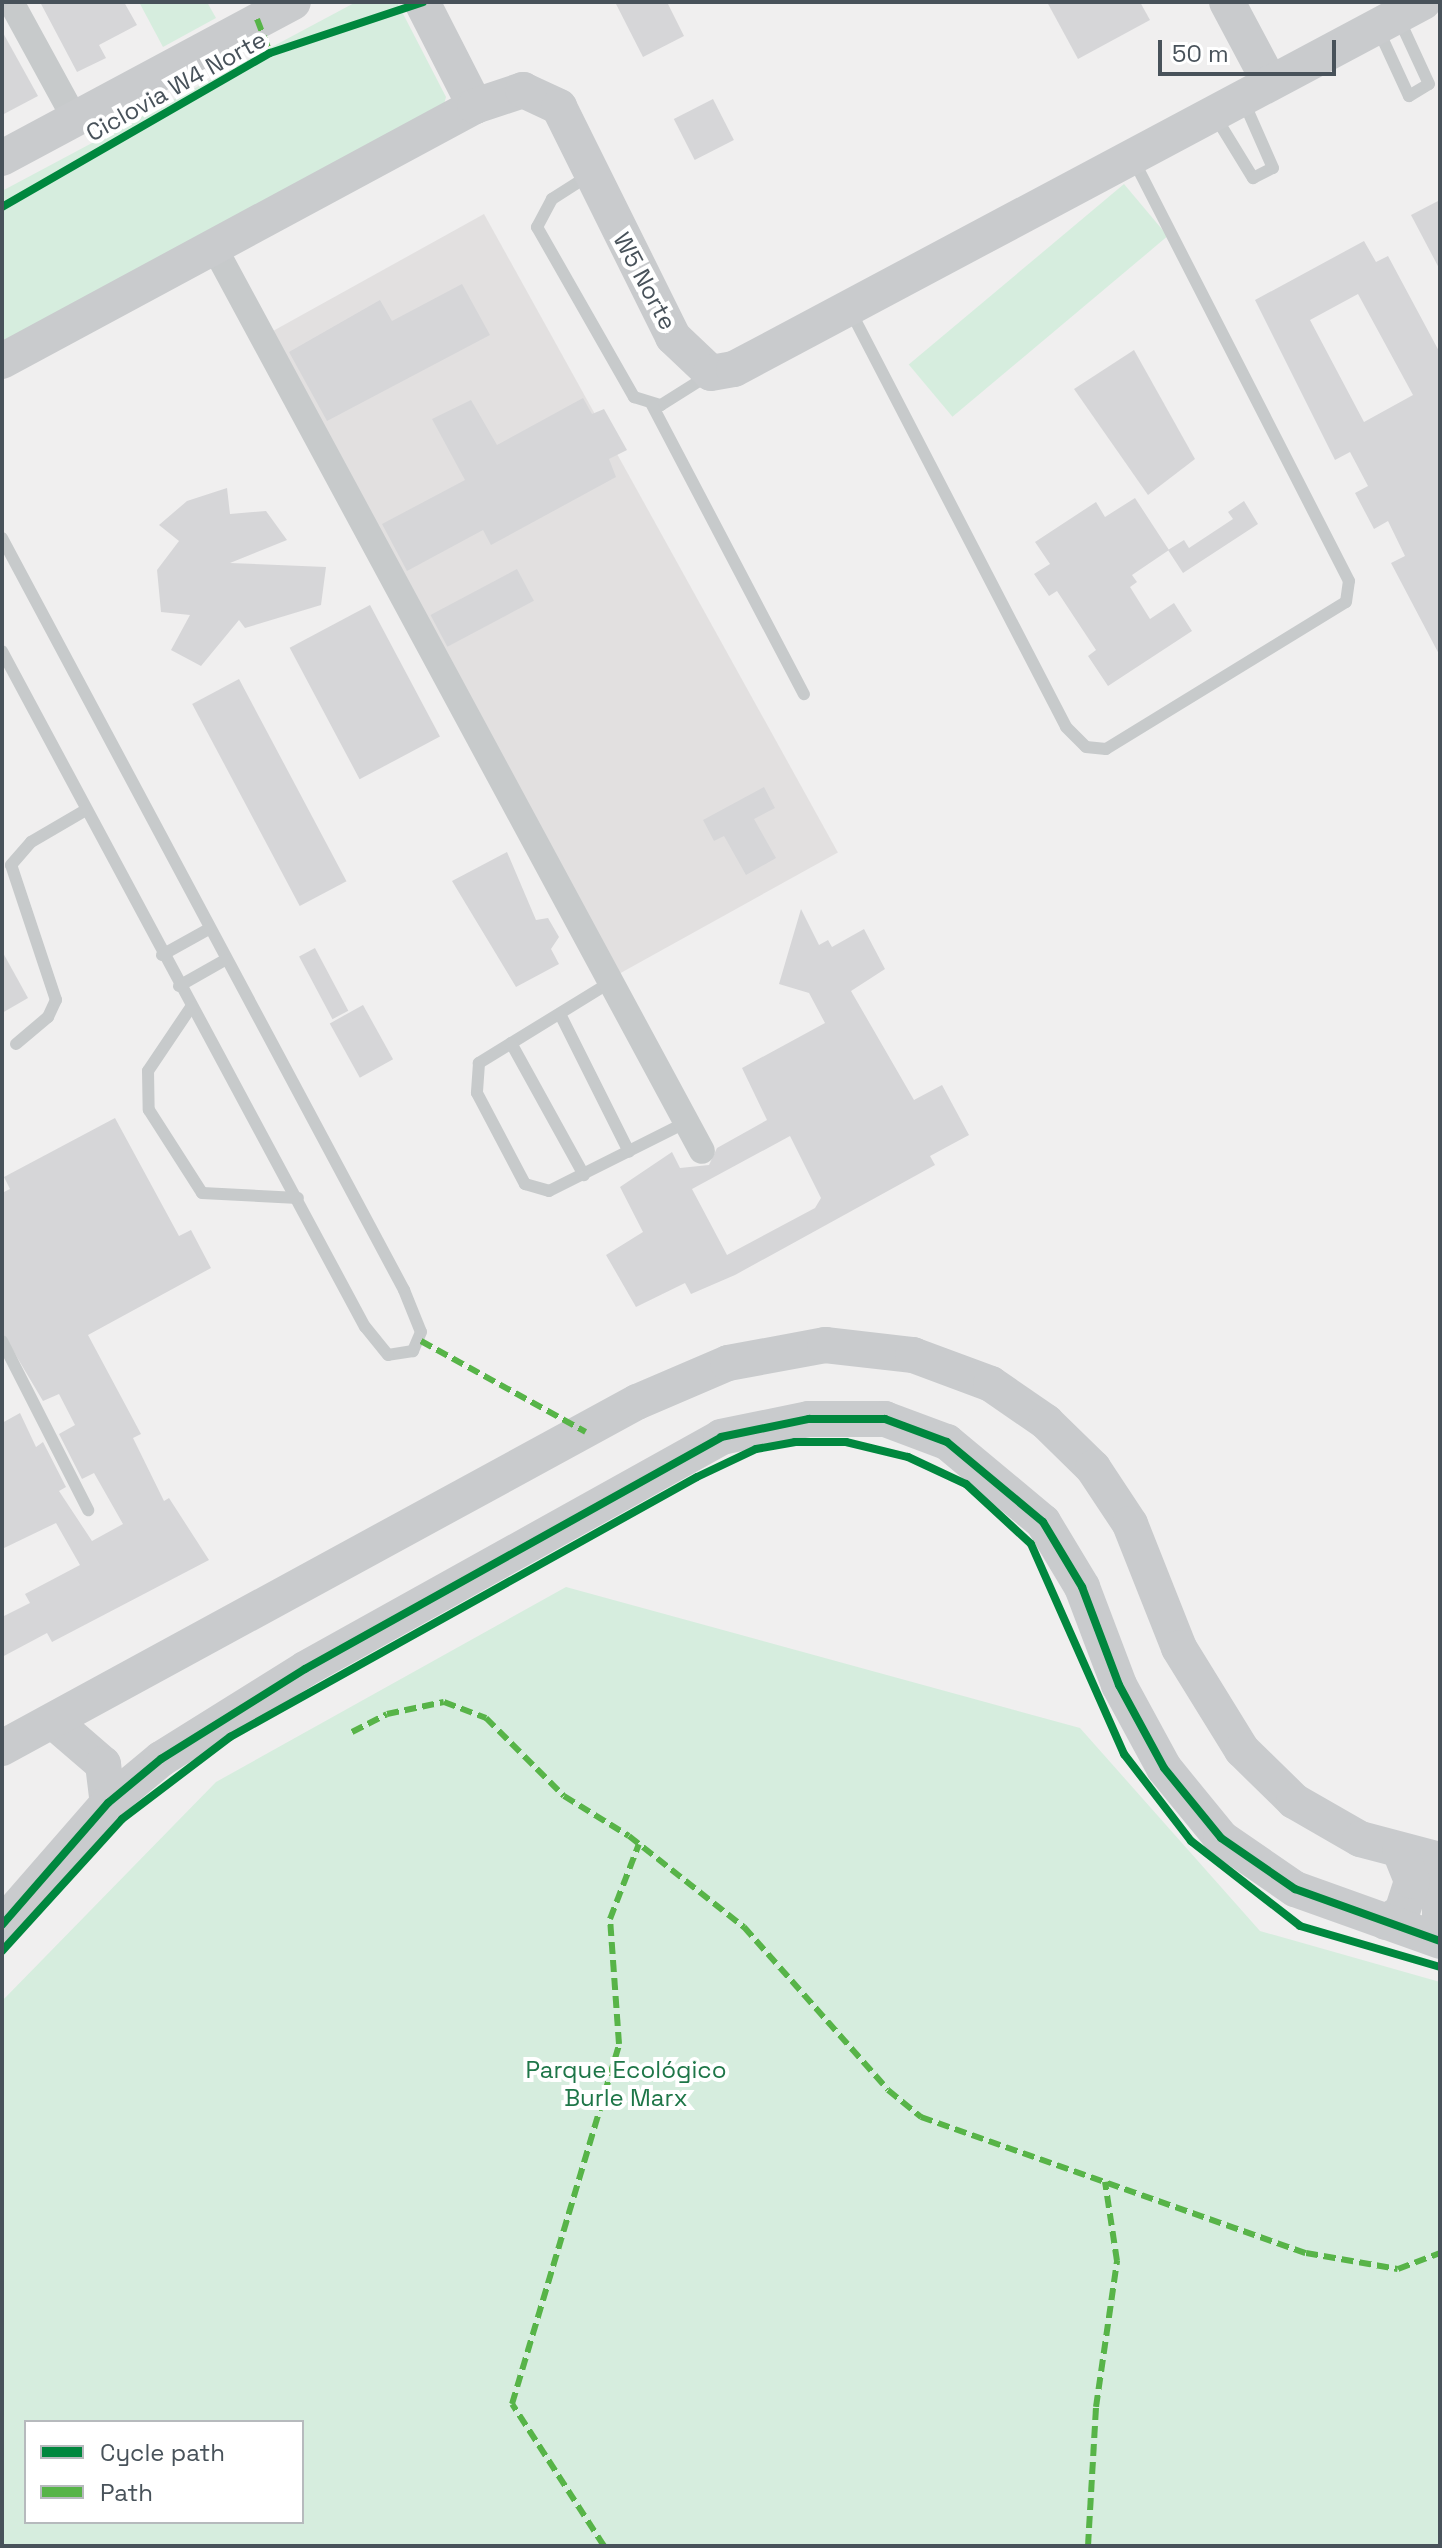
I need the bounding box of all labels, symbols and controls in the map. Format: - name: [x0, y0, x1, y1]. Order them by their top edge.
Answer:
- scale bar: [1162, 24, 1340, 74]
- street label: Ciclovia W4 Norte: [81, 25, 271, 147]
- text: 50 m: [1172, 38, 1229, 69]
- street label: W5 Norte: [607, 227, 683, 335]
- park label: Parque Ecológico Burle Marx: [526, 2056, 726, 2112]
- legend: [24, 2420, 304, 2524]
- text: Cycle path: [100, 2437, 225, 2468]
- text: Path: [100, 2477, 153, 2508]

